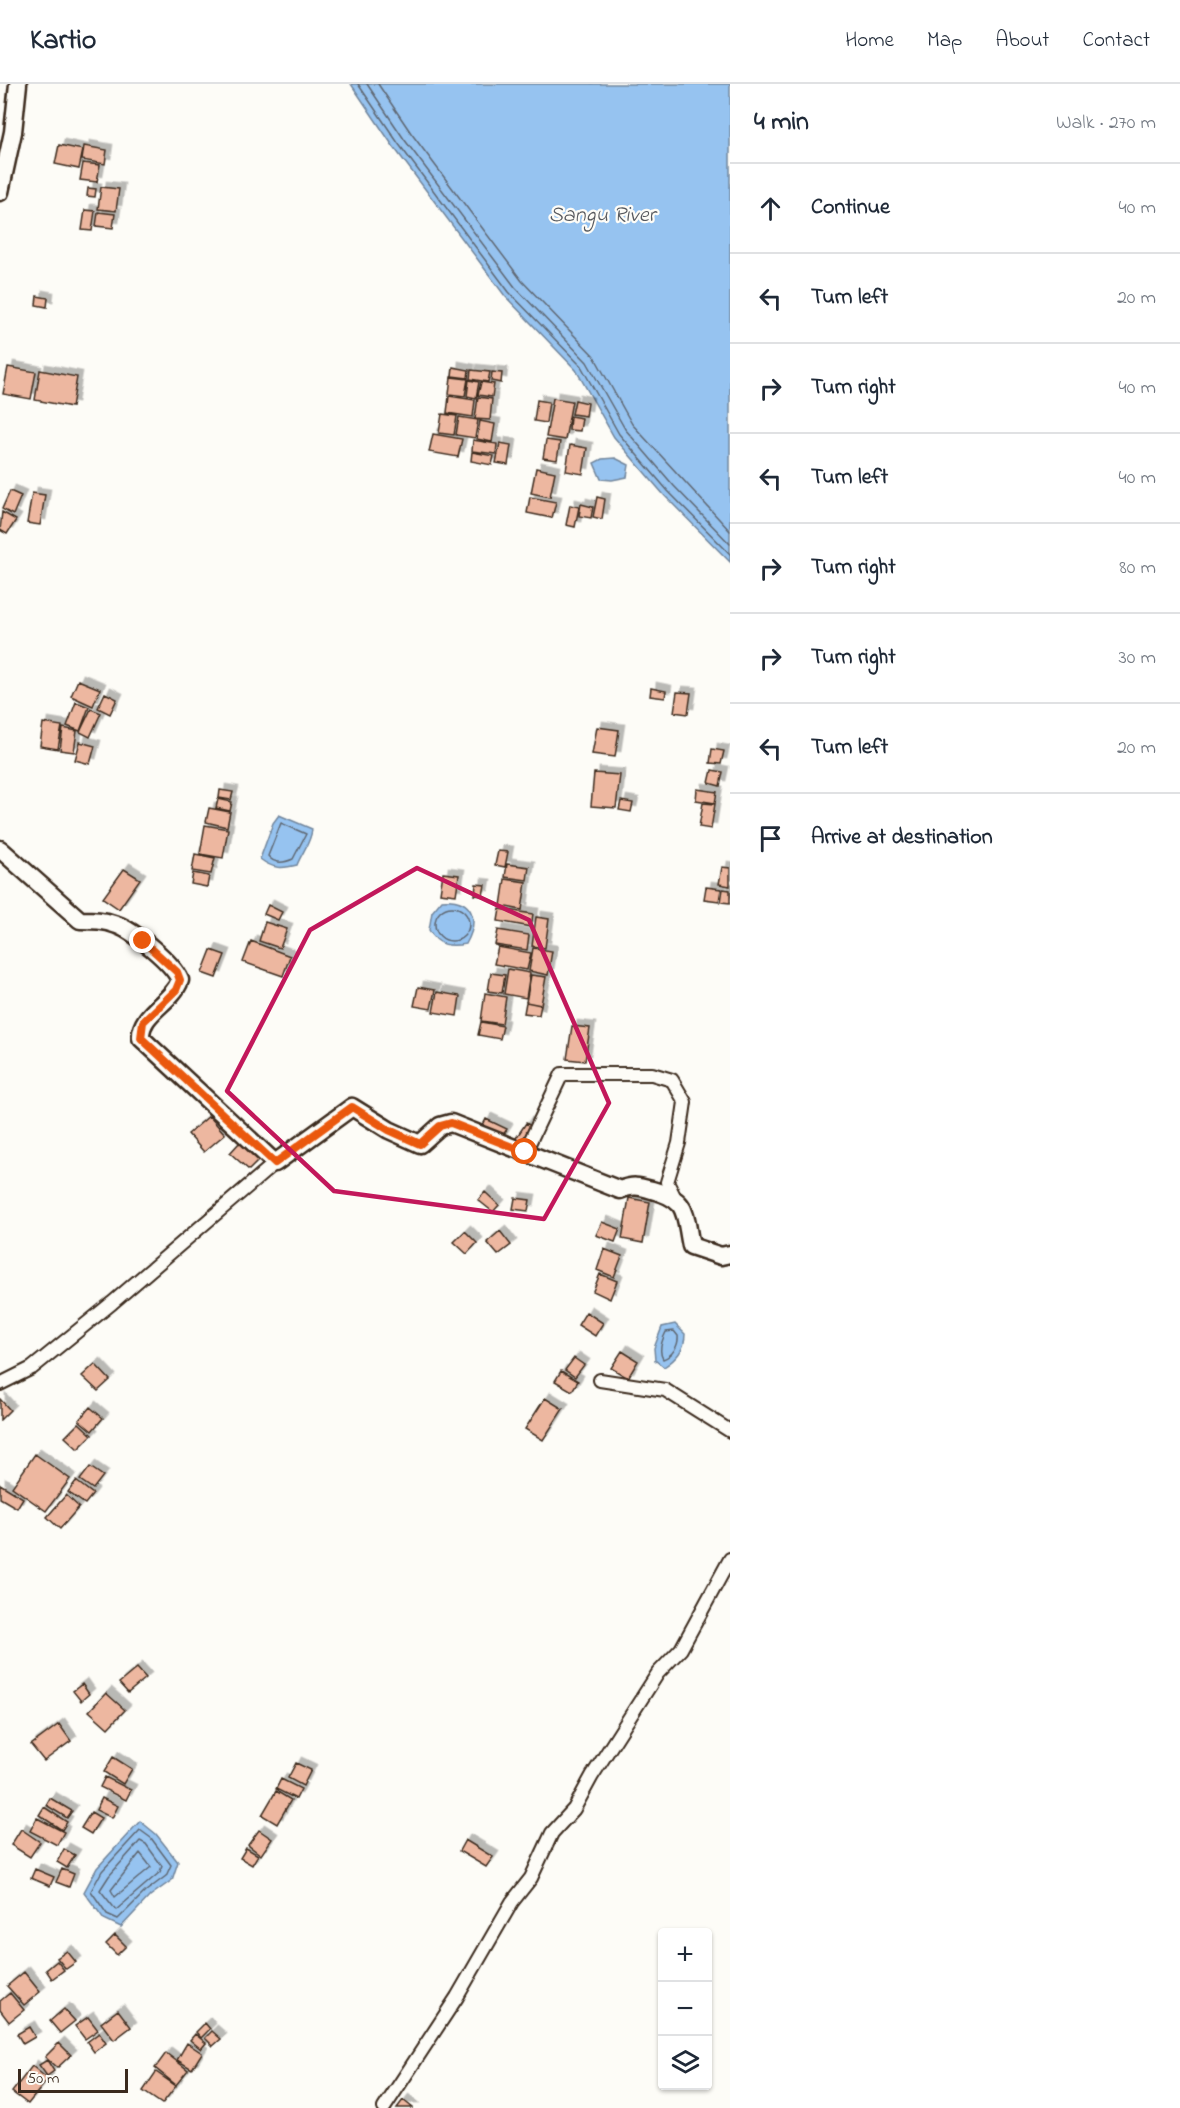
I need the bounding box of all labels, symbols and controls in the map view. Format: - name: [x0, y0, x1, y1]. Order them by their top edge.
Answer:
- text: Kartio: [30, 21, 96, 62]
- text: Home: [845, 26, 894, 56]
- text: Map: [927, 26, 962, 56]
- text: About: [995, 26, 1049, 56]
- text: Contact: [1082, 26, 1150, 56]
- text: 4 min: [754, 104, 809, 142]
- text: Walk · 270 m: [1056, 109, 1156, 138]
- icon: ahead: [754, 192, 787, 225]
- text: Continue: [811, 192, 890, 224]
- text: 40 m: [1119, 194, 1156, 223]
- water label: Sangu River: [549, 200, 659, 232]
- icon: left: [754, 282, 787, 315]
- text: Turn left: [811, 282, 888, 314]
- text: 20 m: [1117, 284, 1156, 313]
- icon: right: [754, 372, 787, 405]
- text: Turn right: [811, 372, 896, 404]
- text: 40 m: [1119, 374, 1156, 403]
- icon: left: [754, 462, 787, 495]
- text: Turn left: [811, 462, 888, 494]
- text: 40 m: [1119, 464, 1156, 493]
- icon: right: [754, 552, 787, 585]
- text: Turn right: [811, 552, 896, 584]
- text: 80 m: [1119, 554, 1156, 583]
- icon: right: [754, 642, 787, 675]
- text: Turn right: [811, 642, 896, 674]
- text: 30 m: [1119, 644, 1156, 673]
- icon: left: [754, 732, 787, 765]
- text: Turn left: [811, 732, 888, 764]
- text: 20 m: [1117, 734, 1156, 763]
- icon: arrive: [754, 822, 787, 855]
- text: Arrive at destination: [811, 822, 993, 854]
- route end: [129, 927, 155, 953]
- route start: [511, 1138, 537, 1164]
- map controls: [658, 1928, 712, 2090]
- button: +: [658, 1928, 712, 1982]
- button: −: [658, 1982, 712, 2036]
- button: layers: [658, 2036, 712, 2090]
- scale bar: [18, 2066, 128, 2094]
- text: 50 m: [27, 2067, 59, 2091]

